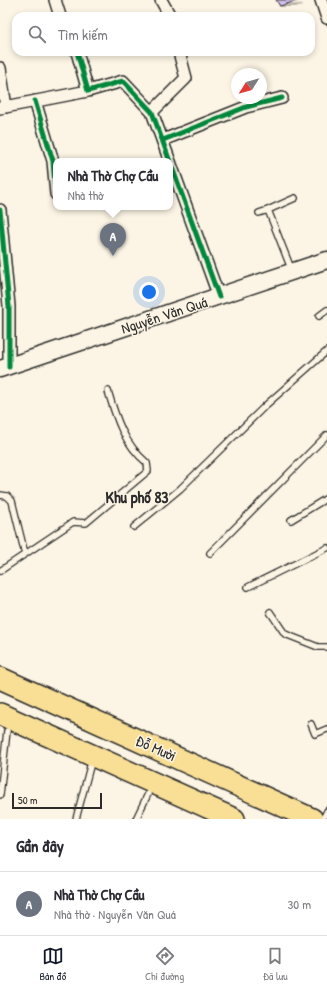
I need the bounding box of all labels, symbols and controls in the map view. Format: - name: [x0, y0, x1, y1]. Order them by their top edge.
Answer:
- search box: [12, 12, 315, 56]
- icon: search: [26, 23, 48, 45]
- text: Tìm kiếm: [58, 24, 108, 45]
- north arrow: [231, 68, 267, 104]
- popup: [53, 158, 173, 210]
- text: Nhà Thờ Chợ Cầu: [68, 165, 158, 186]
- text: Nhà thờ: [68, 186, 103, 204]
- pin: A: [100, 223, 126, 256]
- your location: [139, 282, 159, 302]
- street label: Nguyễn Văn Quá: [118, 291, 210, 339]
- district label: Khu phố 83: [106, 486, 168, 509]
- street label: Đỗ Mười: [133, 730, 179, 766]
- scale bar: [12, 791, 102, 810]
- text: 50 m: [18, 793, 38, 807]
- text: Gần đây: [16, 834, 64, 857]
- text: Nhà Thờ Chợ Cầu: [54, 884, 145, 905]
- text: A: [26, 895, 32, 913]
- text: 30 m: [288, 895, 311, 913]
- text: Nhà thờ · Nguyễn Văn Quá: [54, 905, 176, 923]
- tab: Bản đồ: [39, 945, 66, 983]
- tab: Chỉ đường: [145, 945, 184, 983]
- tab: Đã lưu: [263, 945, 288, 983]

